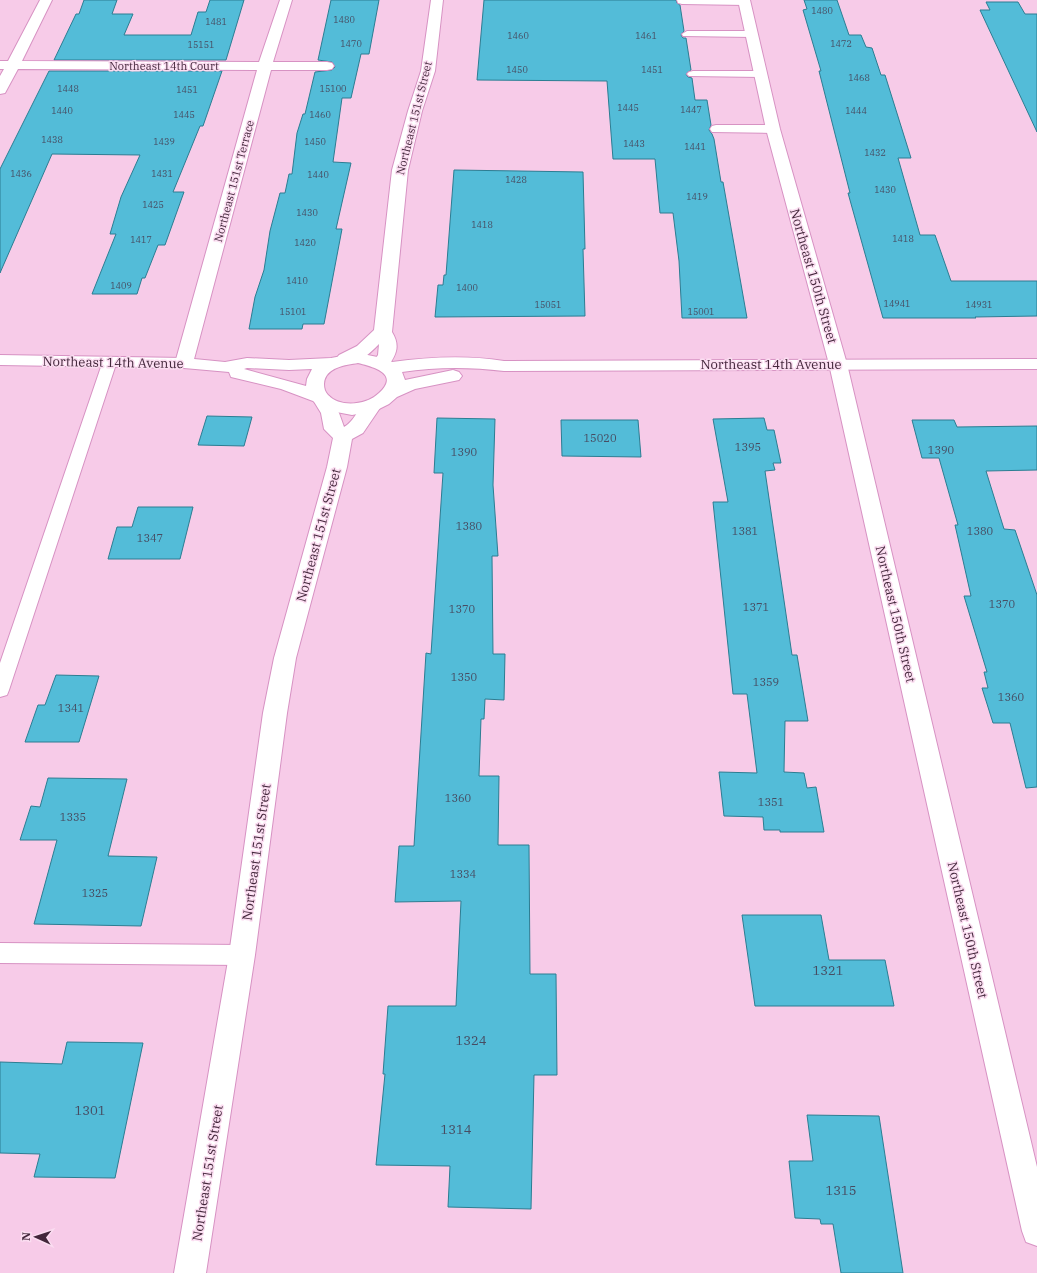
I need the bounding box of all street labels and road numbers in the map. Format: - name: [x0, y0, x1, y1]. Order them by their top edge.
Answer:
- street label: Northeast 14th Court: [109, 59, 219, 73]
- street label: Northeast 151st Street: [393, 60, 435, 176]
- street label: Northeast 151st Terrace: [211, 118, 257, 243]
- street label: Northeast 150th Street: [786, 207, 841, 346]
- street label: Northeast 14th Avenue: [42, 353, 184, 372]
- street label: Northeast 14th Avenue: [700, 356, 842, 373]
- street label: Northeast 151st Street: [292, 466, 345, 604]
- street label: Northeast 150th Street: [872, 544, 920, 684]
- street label: Northeast 151st Street: [238, 782, 275, 921]
- street label: Northeast 150th Street: [944, 860, 992, 1000]
- street label: Northeast 151st Street: [188, 1103, 227, 1242]

